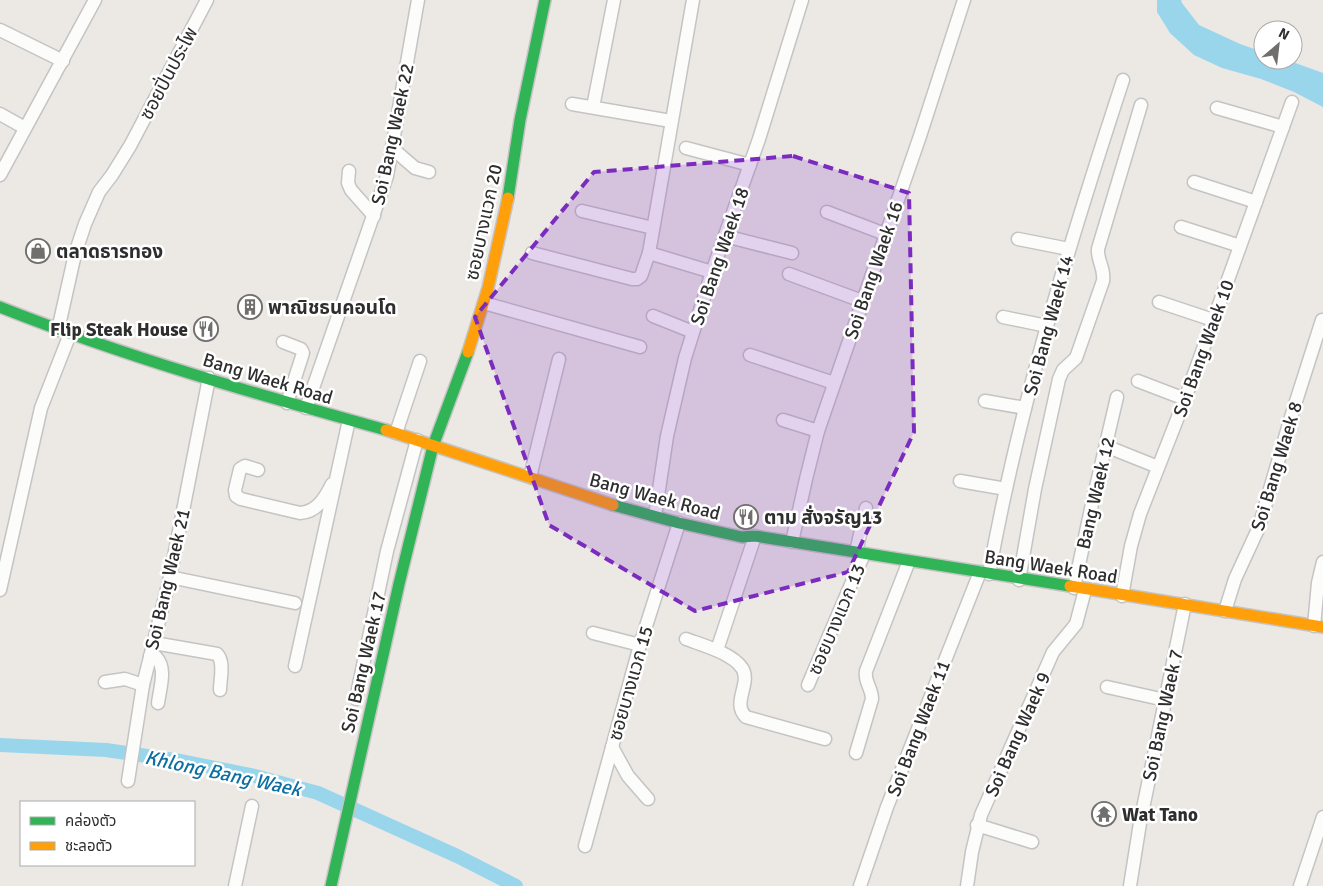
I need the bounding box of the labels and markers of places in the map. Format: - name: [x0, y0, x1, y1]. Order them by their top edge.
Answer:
- shop icon: ตลาดธารทอง: [25, 238, 51, 264]
- place label: ตลาดธารทอง: [56, 240, 163, 264]
- building icon: พาณิชธนคอนโด: [237, 294, 263, 320]
- place label: พาณิชธนคอนโด: [268, 296, 396, 320]
- restaurant icon: Flip Steak House: [193, 316, 219, 342]
- place label: Flip Steak House: [50, 318, 188, 342]
- restaurant icon: ตาม สั่งจรัญ13: [733, 504, 759, 530]
- place label: ตาม สั่งจรัญ13: [764, 505, 882, 530]
- temple icon: Wat Tano: [1091, 801, 1117, 827]
- place label: Wat Tano: [1122, 803, 1198, 827]

